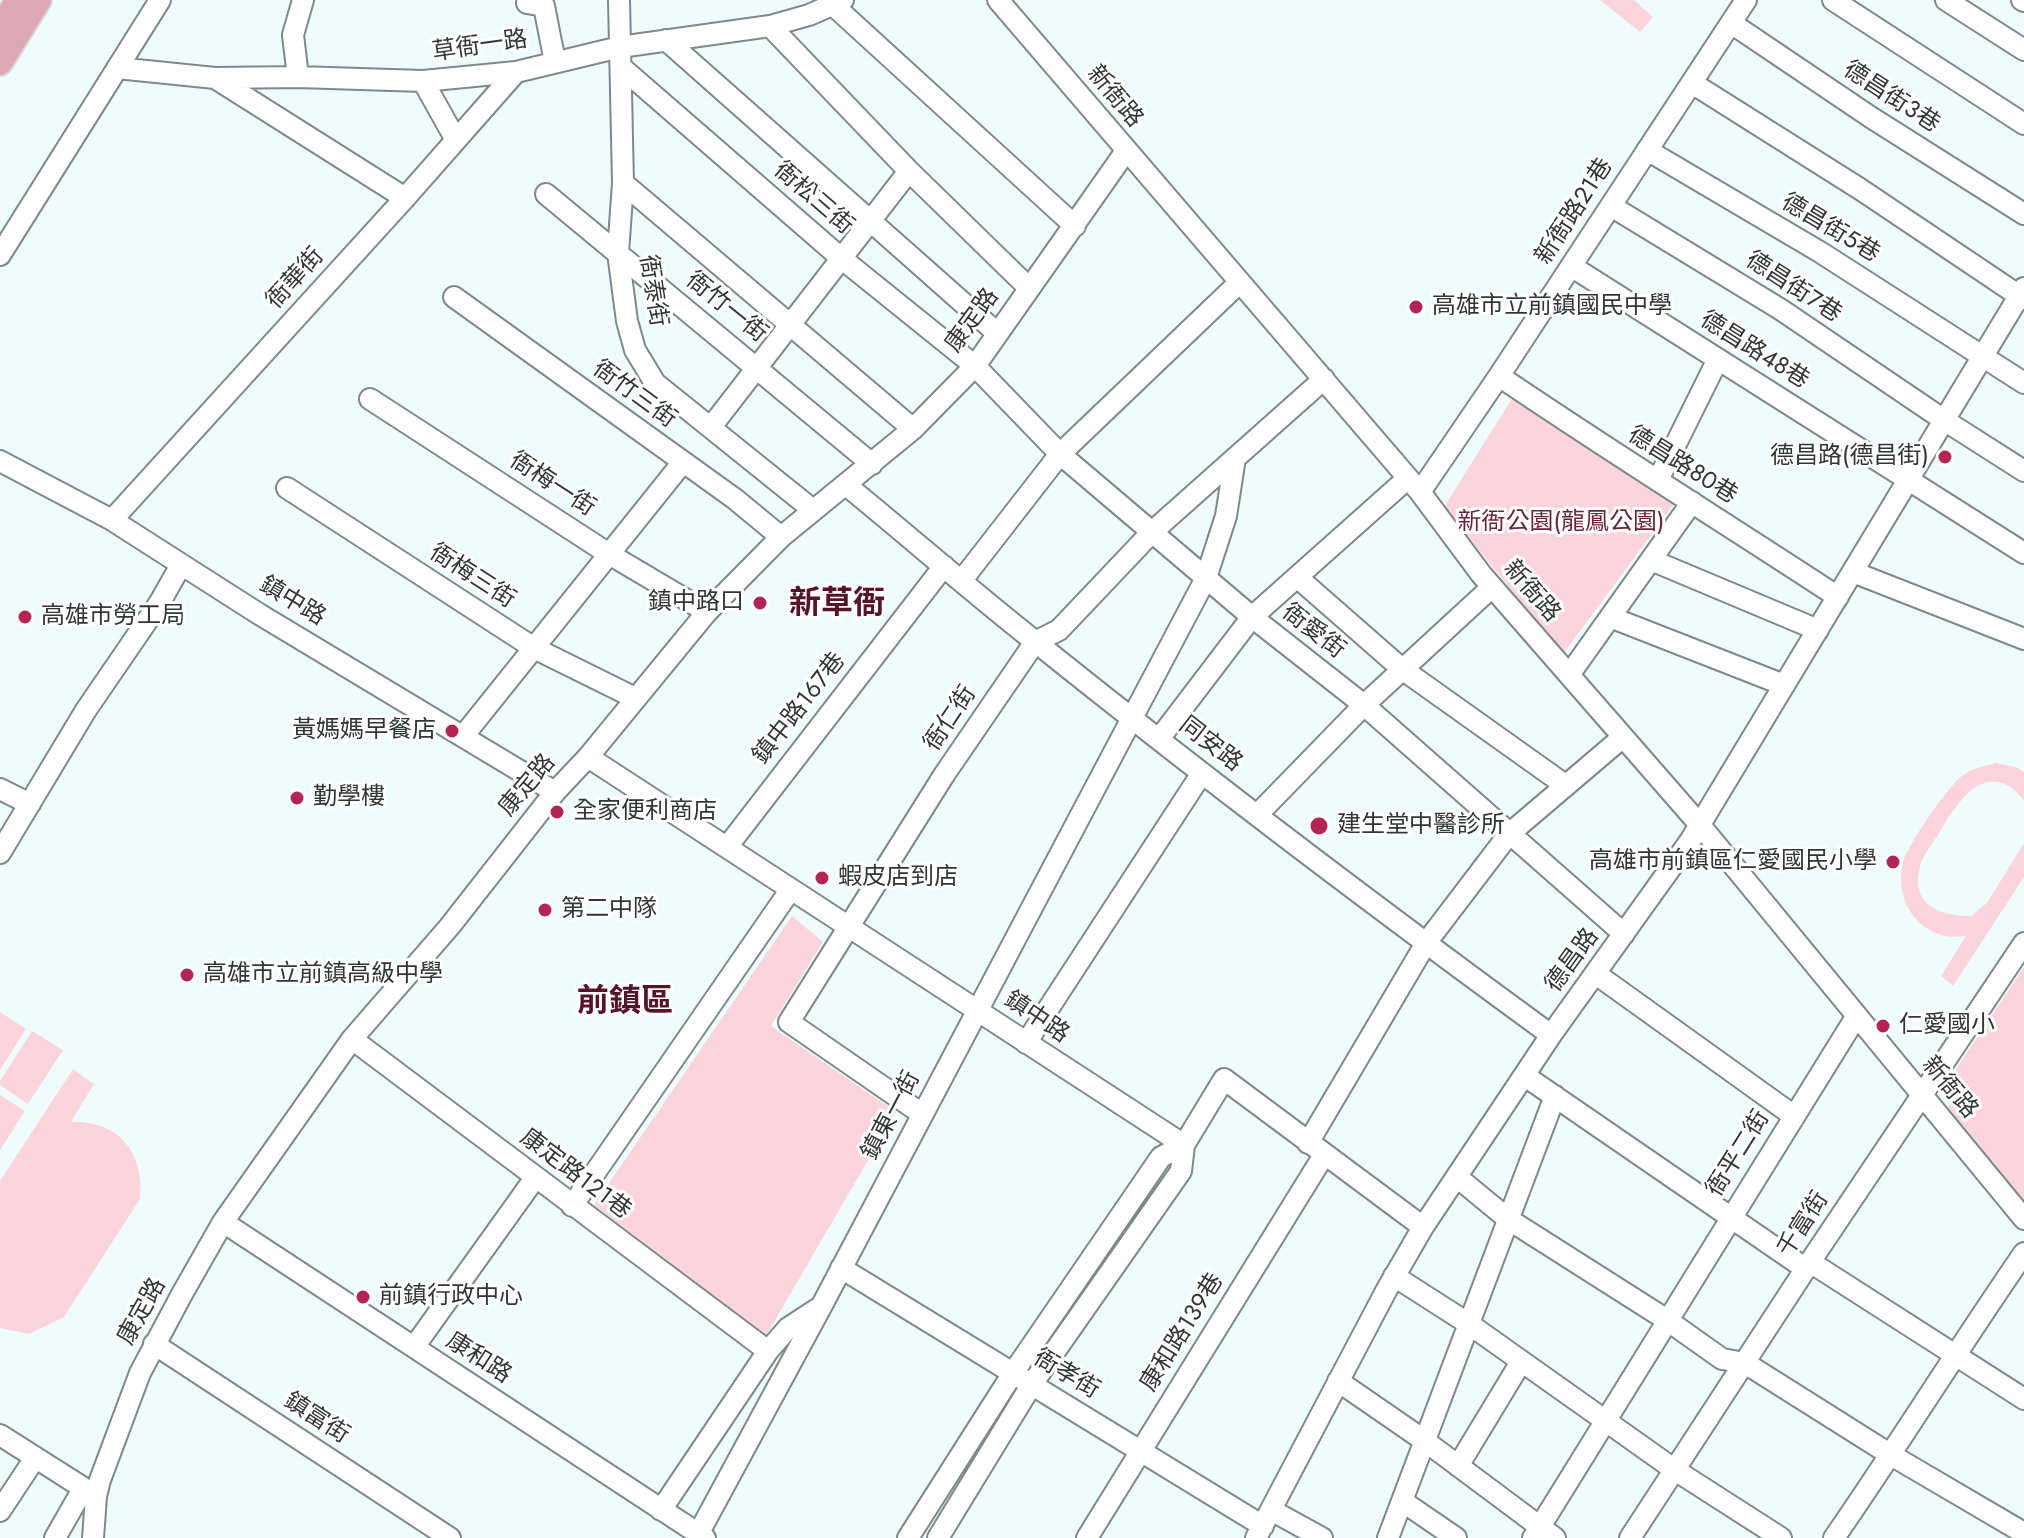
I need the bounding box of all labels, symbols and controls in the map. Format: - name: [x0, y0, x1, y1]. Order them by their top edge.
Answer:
- street label: 草衙一路: [430, 26, 530, 68]
- street label: 德昌街3巷: [1837, 56, 1945, 140]
- street label: 新衙路: [1080, 60, 1148, 134]
- street label: 新衙路21巷: [1530, 154, 1620, 270]
- street label: 衙松三街: [767, 157, 859, 241]
- street label: 德昌街5巷: [1776, 188, 1884, 270]
- street label: 衙華街: [261, 243, 331, 315]
- street label: 德昌街7巷: [1740, 246, 1846, 330]
- street label: 衙泰街: [632, 253, 672, 329]
- street label: 衙竹一街: [680, 267, 772, 349]
- street label: 康定路: [940, 283, 1006, 359]
- place label: 高雄市立前鎮國民中學: [1432, 293, 1672, 321]
- marker: 高雄市立前鎮國民中學: [1407, 298, 1425, 316]
- street label: 德昌路48巷: [1694, 306, 1814, 396]
- street label: 衙竹三街: [587, 355, 681, 435]
- street label: 德昌路80巷: [1622, 421, 1742, 511]
- place label: 德昌路(德昌街): [1770, 443, 1929, 471]
- street label: 衙梅一街: [504, 447, 600, 523]
- marker: 德昌路(德昌街): [1936, 448, 1954, 466]
- park label: 新衙公園(龍鳳公園): [1458, 509, 1664, 537]
- street label: 衙梅三街: [424, 539, 520, 615]
- street label: 新衙路: [1497, 555, 1565, 629]
- street label: 鎮中路: [254, 571, 330, 633]
- district label: 新草衙: [789, 586, 885, 624]
- place label: 鎮中路口: [648, 589, 744, 617]
- marker: 鎮中路口: [751, 594, 769, 612]
- street label: 衙愛街: [1276, 598, 1350, 666]
- place label: 高雄市勞工局: [41, 603, 185, 631]
- marker: 高雄市勞工局: [16, 608, 34, 626]
- street label: 鎮中路167巷: [748, 648, 852, 770]
- street label: 衙仁街: [919, 681, 983, 757]
- street label: 同安路: [1173, 711, 1247, 779]
- place label: 黃媽媽早餐店: [292, 717, 436, 745]
- marker: 黃媽媽早餐店: [443, 722, 461, 740]
- street label: 康定路: [494, 749, 562, 823]
- place label: 勤學樓: [313, 784, 385, 812]
- marker: 勤學樓: [288, 789, 306, 807]
- place label: 全家便利商店: [573, 798, 717, 826]
- marker: 全家便利商店: [548, 803, 566, 821]
- place label: 建生堂中醫診所: [1337, 812, 1505, 840]
- marker: 建生堂中醫診所: [1308, 815, 1330, 837]
- place label: 高雄市前鎮區仁愛國民小學: [1589, 848, 1877, 876]
- marker: 高雄市前鎮區仁愛國民小學: [1884, 853, 1902, 871]
- place label: 蝦皮店到店: [838, 864, 958, 892]
- marker: 蝦皮店到店: [813, 869, 831, 887]
- place label: 第二中隊: [561, 896, 657, 924]
- marker: 第二中隊: [536, 901, 554, 919]
- street label: 德昌路: [1540, 923, 1606, 999]
- place label: 高雄市立前鎮高級中學: [203, 961, 443, 989]
- marker: 高雄市立前鎮高級中學: [178, 966, 196, 984]
- district label: 前鎮區: [577, 984, 673, 1022]
- street label: 鎮中路: [998, 986, 1074, 1050]
- place label: 仁愛國小: [1899, 1012, 1995, 1040]
- marker: 仁愛國小: [1874, 1017, 1892, 1035]
- street label: 新衙路: [1915, 1051, 1983, 1125]
- street label: 鎮東一街: [857, 1067, 927, 1165]
- street label: 衙平二街: [1701, 1106, 1777, 1202]
- street label: 康定路121巷: [514, 1124, 636, 1226]
- street label: 千富街: [1772, 1187, 1836, 1263]
- street label: 康和路139巷: [1135, 1269, 1231, 1397]
- street label: 康定路: [113, 1274, 173, 1350]
- place label: 前鎮行政中心: [379, 1283, 523, 1311]
- marker: 前鎮行政中心: [354, 1288, 372, 1306]
- street label: 康和路: [440, 1327, 516, 1391]
- street label: 衙孝街: [1028, 1344, 1104, 1406]
- street label: 鎮富街: [278, 1387, 354, 1451]

